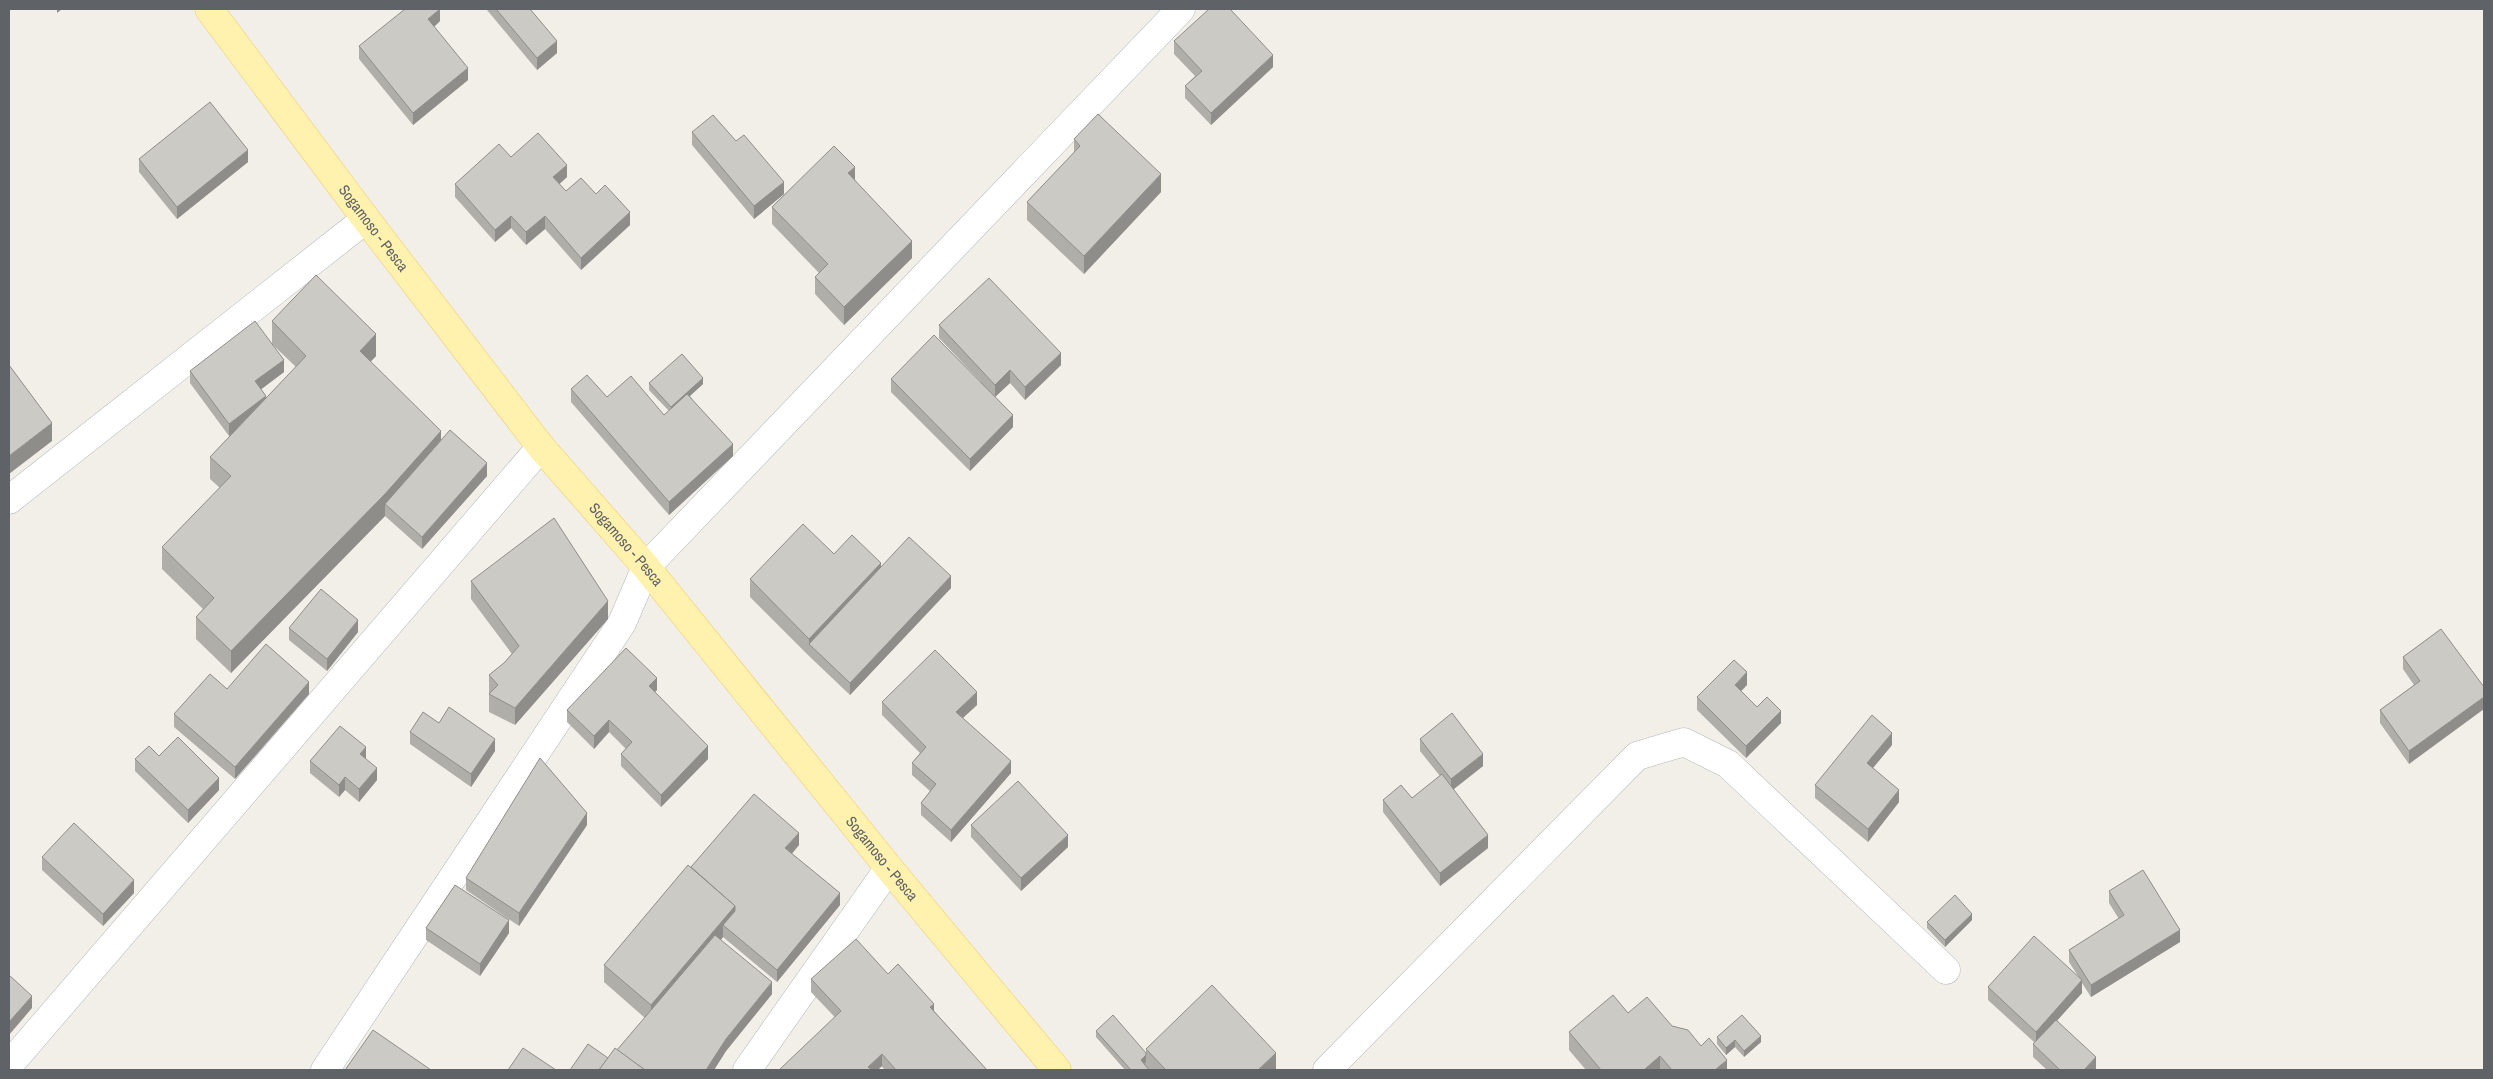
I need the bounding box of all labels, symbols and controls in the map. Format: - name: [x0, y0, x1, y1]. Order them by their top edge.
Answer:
- street label: Sogamoso - Pesca: [334, 180, 414, 276]
- street label: Sogamoso - Pesca: [584, 498, 668, 590]
- street label: Sogamoso - Pesca: [841, 811, 923, 905]

